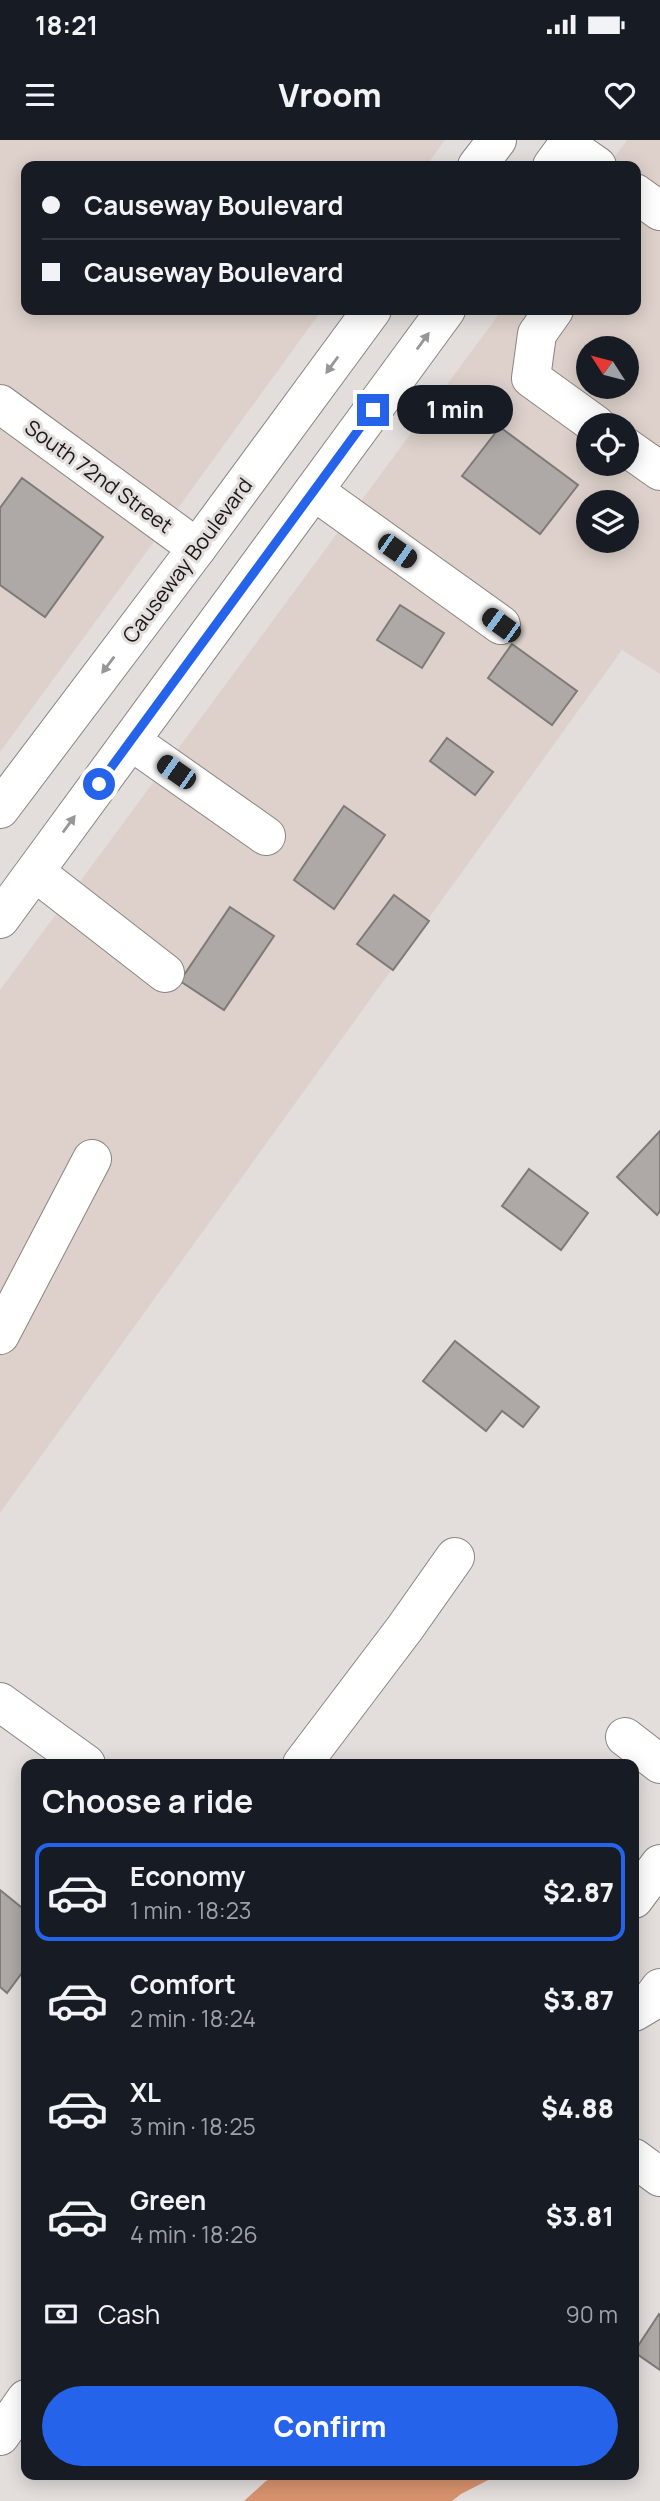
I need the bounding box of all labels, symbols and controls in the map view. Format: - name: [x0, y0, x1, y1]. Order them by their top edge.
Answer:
- text: 18:21: [35, 7, 98, 43]
- text: Vroom: [278, 73, 382, 117]
- icon: menu: [21, 76, 59, 114]
- icon: heart: [601, 76, 639, 114]
- text: Causeway Boulevard: [84, 187, 344, 223]
- text: Causeway Boulevard: [84, 254, 344, 290]
- one-way arrow: [416, 332, 430, 350]
- north arrow: [576, 336, 639, 399]
- map controls: [576, 336, 639, 553]
- one-way arrow: [325, 356, 339, 374]
- callout: 1 min: [398, 386, 513, 434]
- text: 1 min: [426, 393, 484, 425]
- route end: [357, 394, 389, 426]
- street label: South 72nd Street: [20, 413, 178, 539]
- button: locate: [576, 413, 639, 476]
- street label: Causeway Boulevard: [116, 472, 258, 648]
- button: layers: [576, 490, 639, 553]
- car: [374, 530, 421, 572]
- car: [478, 604, 525, 646]
- one-way arrow: [101, 656, 116, 674]
- car: [153, 751, 200, 793]
- route start: [83, 768, 115, 800]
- one-way arrow: [62, 815, 76, 833]
- text: Choose a ride: [42, 1779, 253, 1823]
- text: Economy: [130, 1858, 245, 1894]
- icon: car: [46, 1861, 109, 1924]
- text: $2.87: [543, 1874, 614, 1910]
- text: 1 min · 18:23: [130, 1894, 252, 1926]
- text: Comfort: [130, 1966, 236, 2002]
- icon: car: [46, 1969, 109, 2032]
- text: $3.87: [543, 1982, 614, 2018]
- text: 2 min · 18:24: [130, 2002, 256, 2034]
- text: XL: [130, 2074, 161, 2110]
- icon: car: [46, 2077, 109, 2140]
- text: $4.88: [541, 2090, 614, 2126]
- text: 3 min · 18:25: [130, 2110, 256, 2142]
- text: Green: [130, 2182, 206, 2218]
- icon: car: [46, 2185, 109, 2248]
- text: $3.81: [546, 2198, 614, 2234]
- text: 4 min · 18:26: [130, 2218, 258, 2250]
- icon: cash: [42, 2295, 80, 2333]
- text: Cash: [98, 2296, 160, 2332]
- text: 90 m: [566, 2298, 618, 2330]
- button: Confirm: [42, 2386, 618, 2466]

